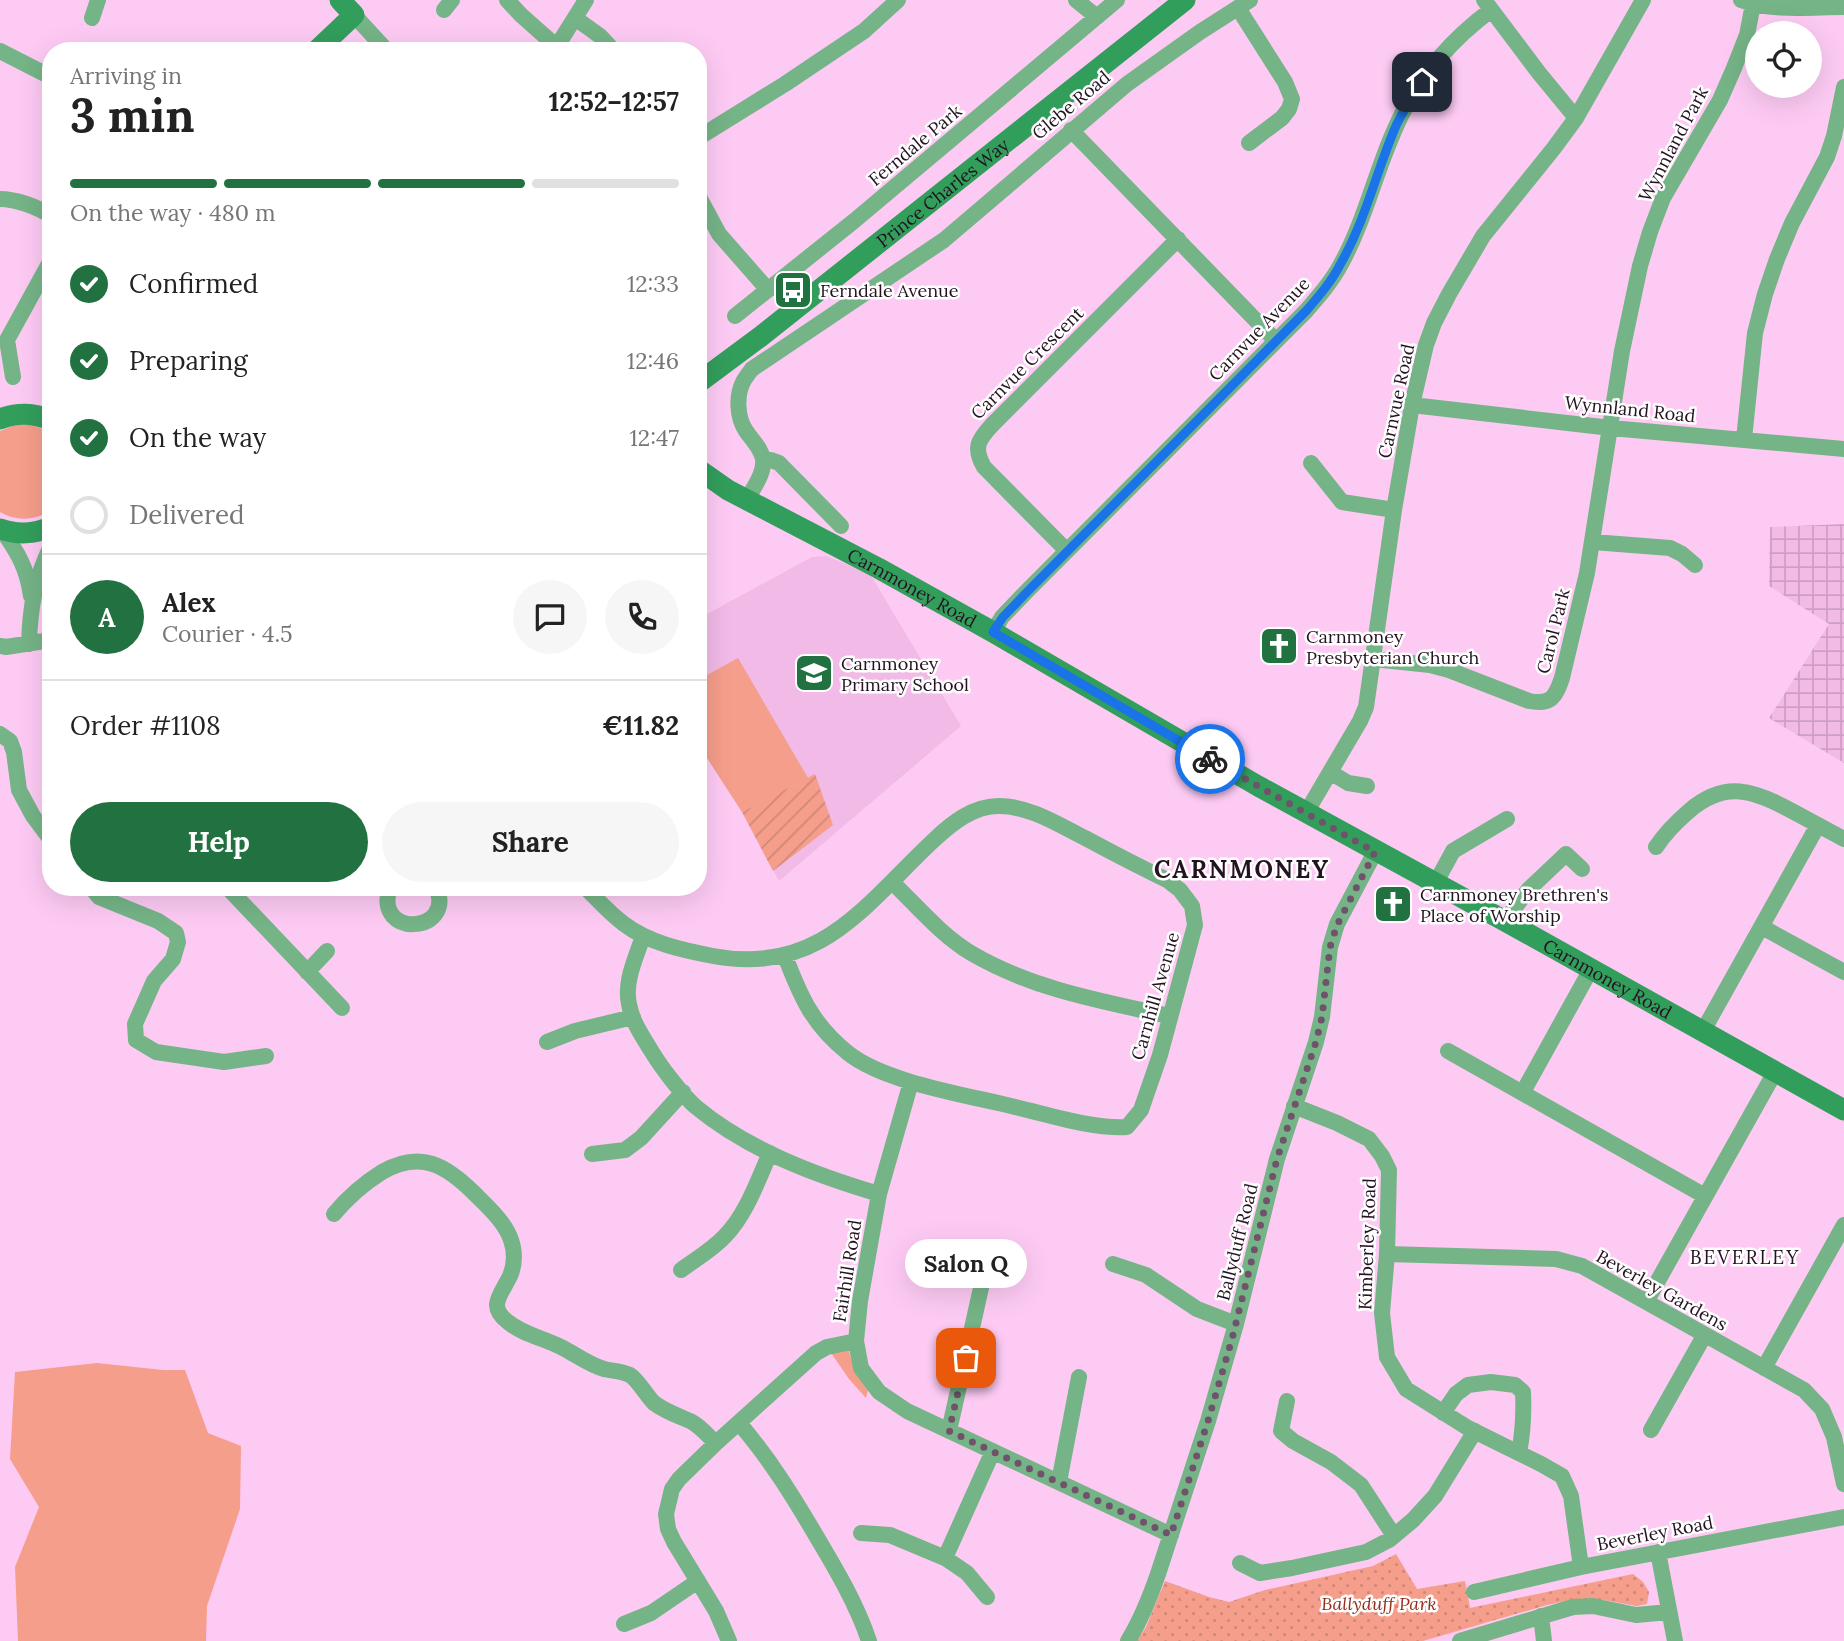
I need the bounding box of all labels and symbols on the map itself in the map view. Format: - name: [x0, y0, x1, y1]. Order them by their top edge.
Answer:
- pin: [1392, 52, 1452, 112]
- street label: Glebe Road: [1027, 65, 1115, 144]
- street label: Wynnland Park: [1633, 82, 1713, 205]
- street label: Ferndale Park: [864, 99, 967, 191]
- street label: Prince Charles Way: [872, 132, 1014, 252]
- bus stop icon: Ferndale Avenue: [772, 269, 814, 311]
- street label: Carnvue Avenue: [1204, 272, 1315, 386]
- place label: Ferndale Avenue: [820, 279, 959, 302]
- street label: Carnvue Crescent: [966, 302, 1088, 424]
- street label: Carnvue Road: [1373, 341, 1419, 460]
- street label: Wynnland Road: [1563, 391, 1697, 427]
- street label: Carnmoney Road: [844, 543, 981, 632]
- street label: Carol Park: [1531, 586, 1575, 676]
- church icon: Carnmoney Presbyterian Church: [1258, 625, 1300, 667]
- place label: Carnmoney Presbyterian Church: [1306, 625, 1479, 669]
- school or university icon: Carnmoney Primary School: [793, 652, 835, 694]
- place label: Carnmoney Primary School: [841, 652, 969, 696]
- courier: [1175, 724, 1245, 794]
- district label: CARNMONEY: [1154, 854, 1330, 885]
- church icon: Carnmoney Brethren's Place of Worship: [1372, 883, 1414, 925]
- place label: Carnmoney Brethren's Place of Worship: [1420, 883, 1608, 927]
- street label: Carnhill Avenue: [1126, 929, 1184, 1063]
- street label: Carnmoney Road: [1539, 933, 1676, 1024]
- street label: Kimberley Road: [1353, 1177, 1381, 1310]
- street label: Ballyduff Road: [1211, 1181, 1263, 1303]
- street label: Fairhill Road: [828, 1218, 866, 1324]
- callout: Salon Q: [905, 1239, 1027, 1288]
- street label: Beverley Gardens: [1592, 1244, 1732, 1336]
- district label: BEVERLEY: [1690, 1245, 1800, 1269]
- pin: [936, 1328, 996, 1388]
- street label: Beverley Road: [1595, 1510, 1715, 1556]
- park label: Ballyduff Park: [1321, 1592, 1437, 1615]

